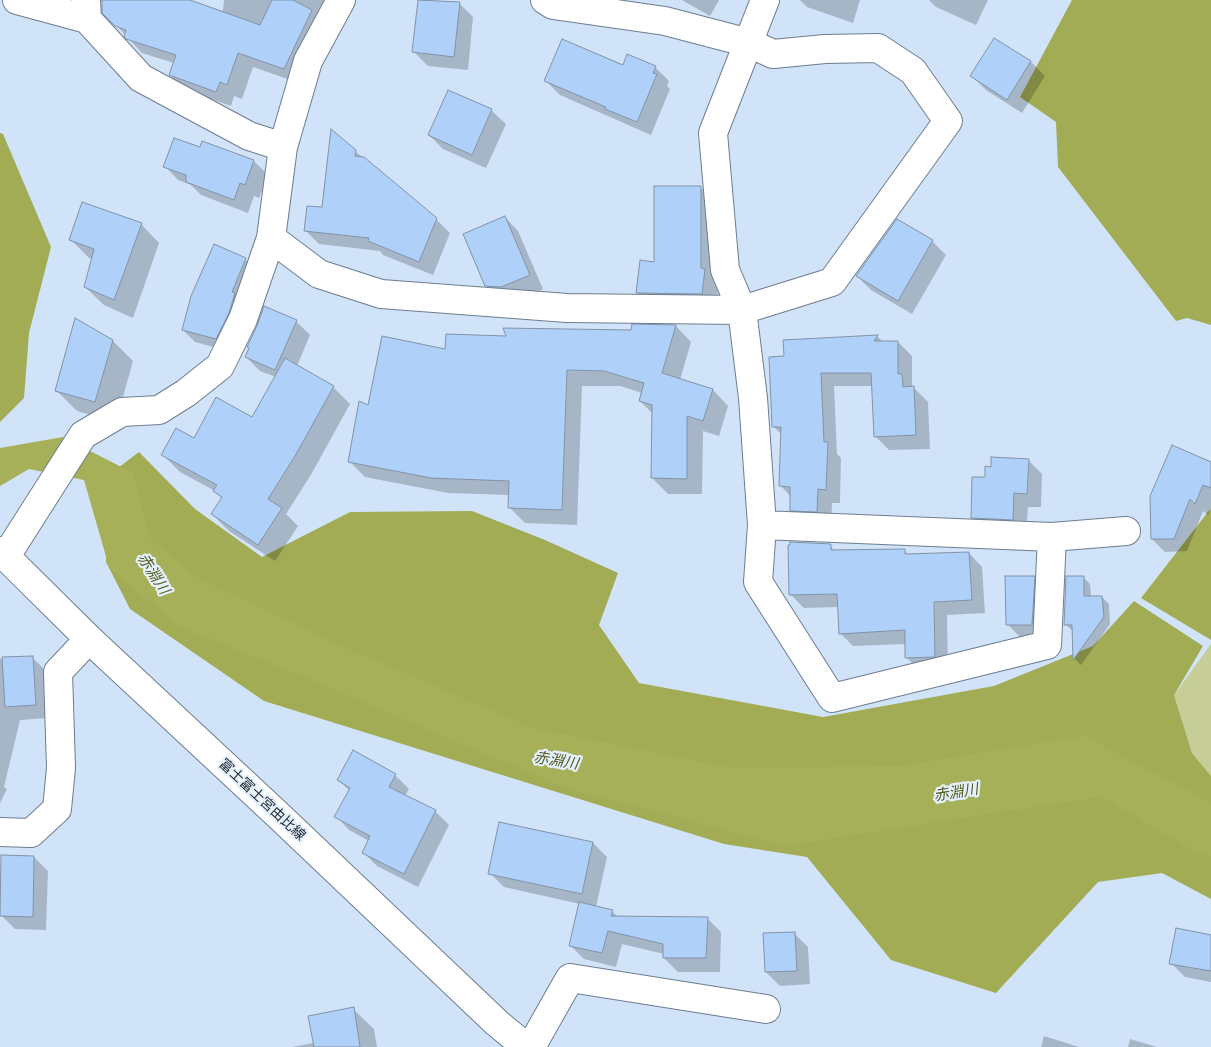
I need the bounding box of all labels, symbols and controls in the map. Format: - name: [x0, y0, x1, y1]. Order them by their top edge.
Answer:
- water label: 赤淵川: [133, 550, 173, 598]
- water label: 赤淵川: [532, 749, 580, 773]
- street label: 富士富士宮由比線: [215, 756, 309, 844]
- water label: 赤淵川: [932, 781, 980, 805]

